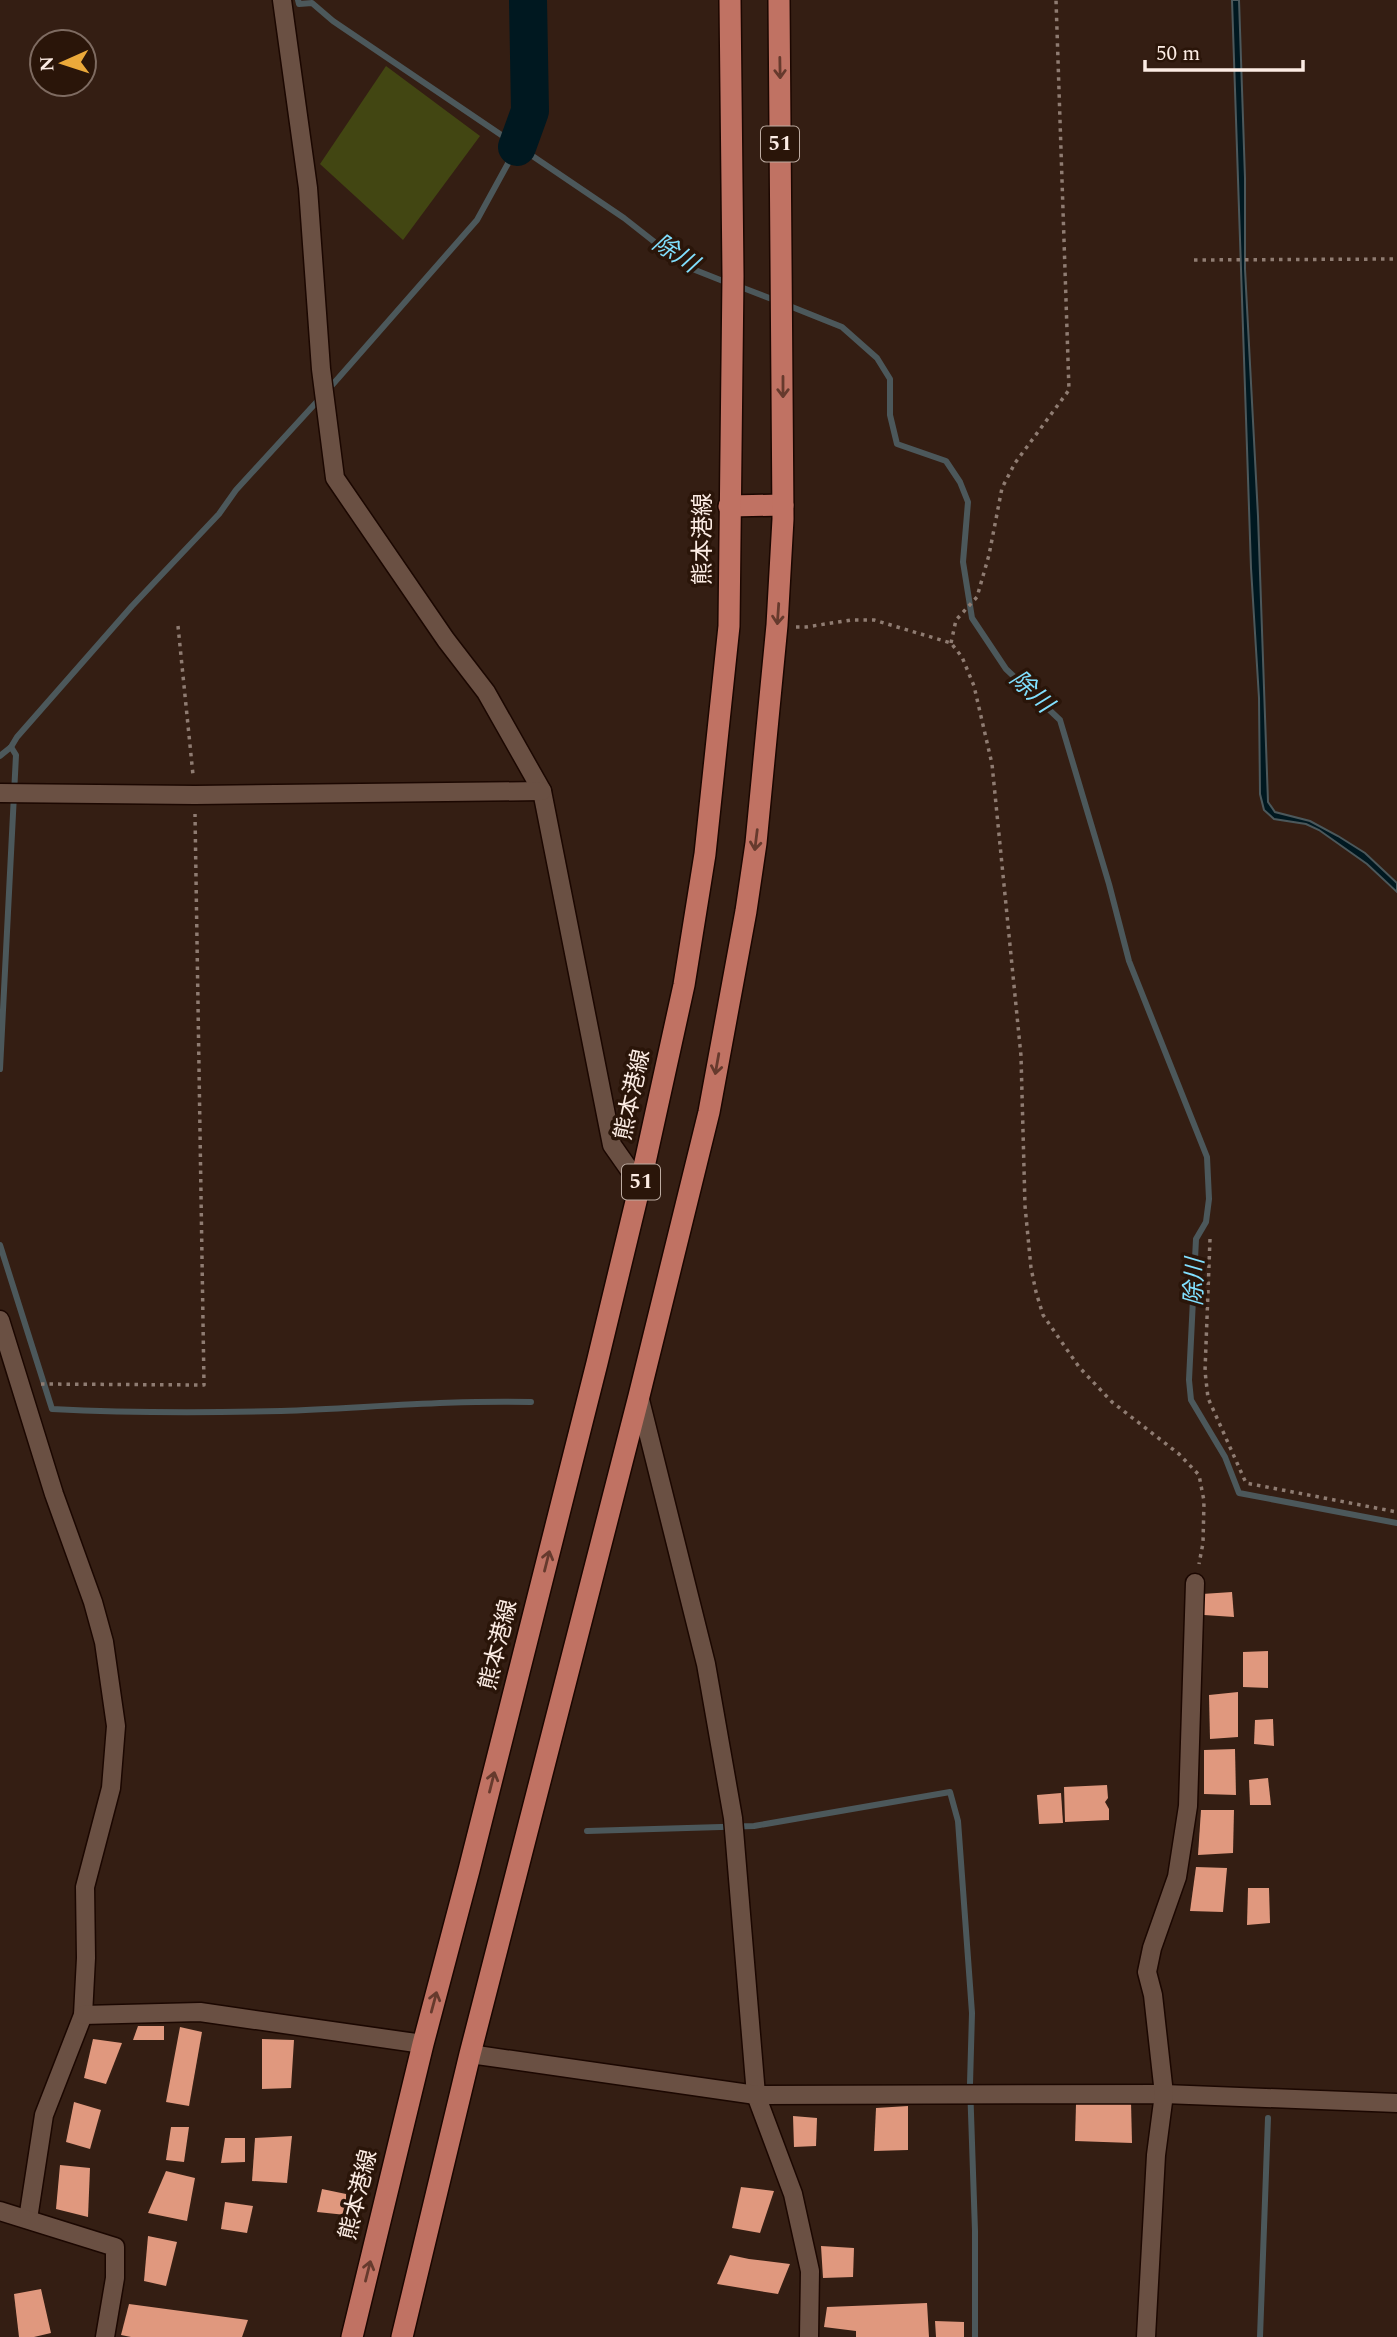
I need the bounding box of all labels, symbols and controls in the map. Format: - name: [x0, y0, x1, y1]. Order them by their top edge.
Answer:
- north arrow: [28, 28, 98, 98]
- scale bar: [1145, 28, 1302, 72]
- text: 50 m: [1156, 38, 1200, 70]
- text: N: [33, 55, 62, 72]
- one-way arrow: [773, 56, 786, 79]
- road number: 51: [761, 127, 799, 162]
- water label: 除川: [645, 226, 707, 284]
- one-way arrow: [776, 375, 790, 398]
- street label: 熊本港線: [686, 493, 721, 585]
- one-way arrow: [771, 602, 784, 625]
- water label: 除川: [1001, 662, 1063, 724]
- one-way arrow: [749, 828, 762, 851]
- street label: 熊本港線: [606, 1046, 660, 1144]
- one-way arrow: [710, 1052, 723, 1075]
- road number: 51: [622, 1164, 660, 1200]
- water label: 除川: [1176, 1254, 1214, 1307]
- one-way arrow: [541, 1551, 554, 1573]
- street label: 熊本港線: [471, 1596, 527, 1694]
- one-way arrow: [485, 1771, 499, 1794]
- one-way arrow: [428, 1991, 441, 2014]
- street label: 熊本港線: [331, 2146, 387, 2244]
- one-way arrow: [362, 2260, 375, 2283]

